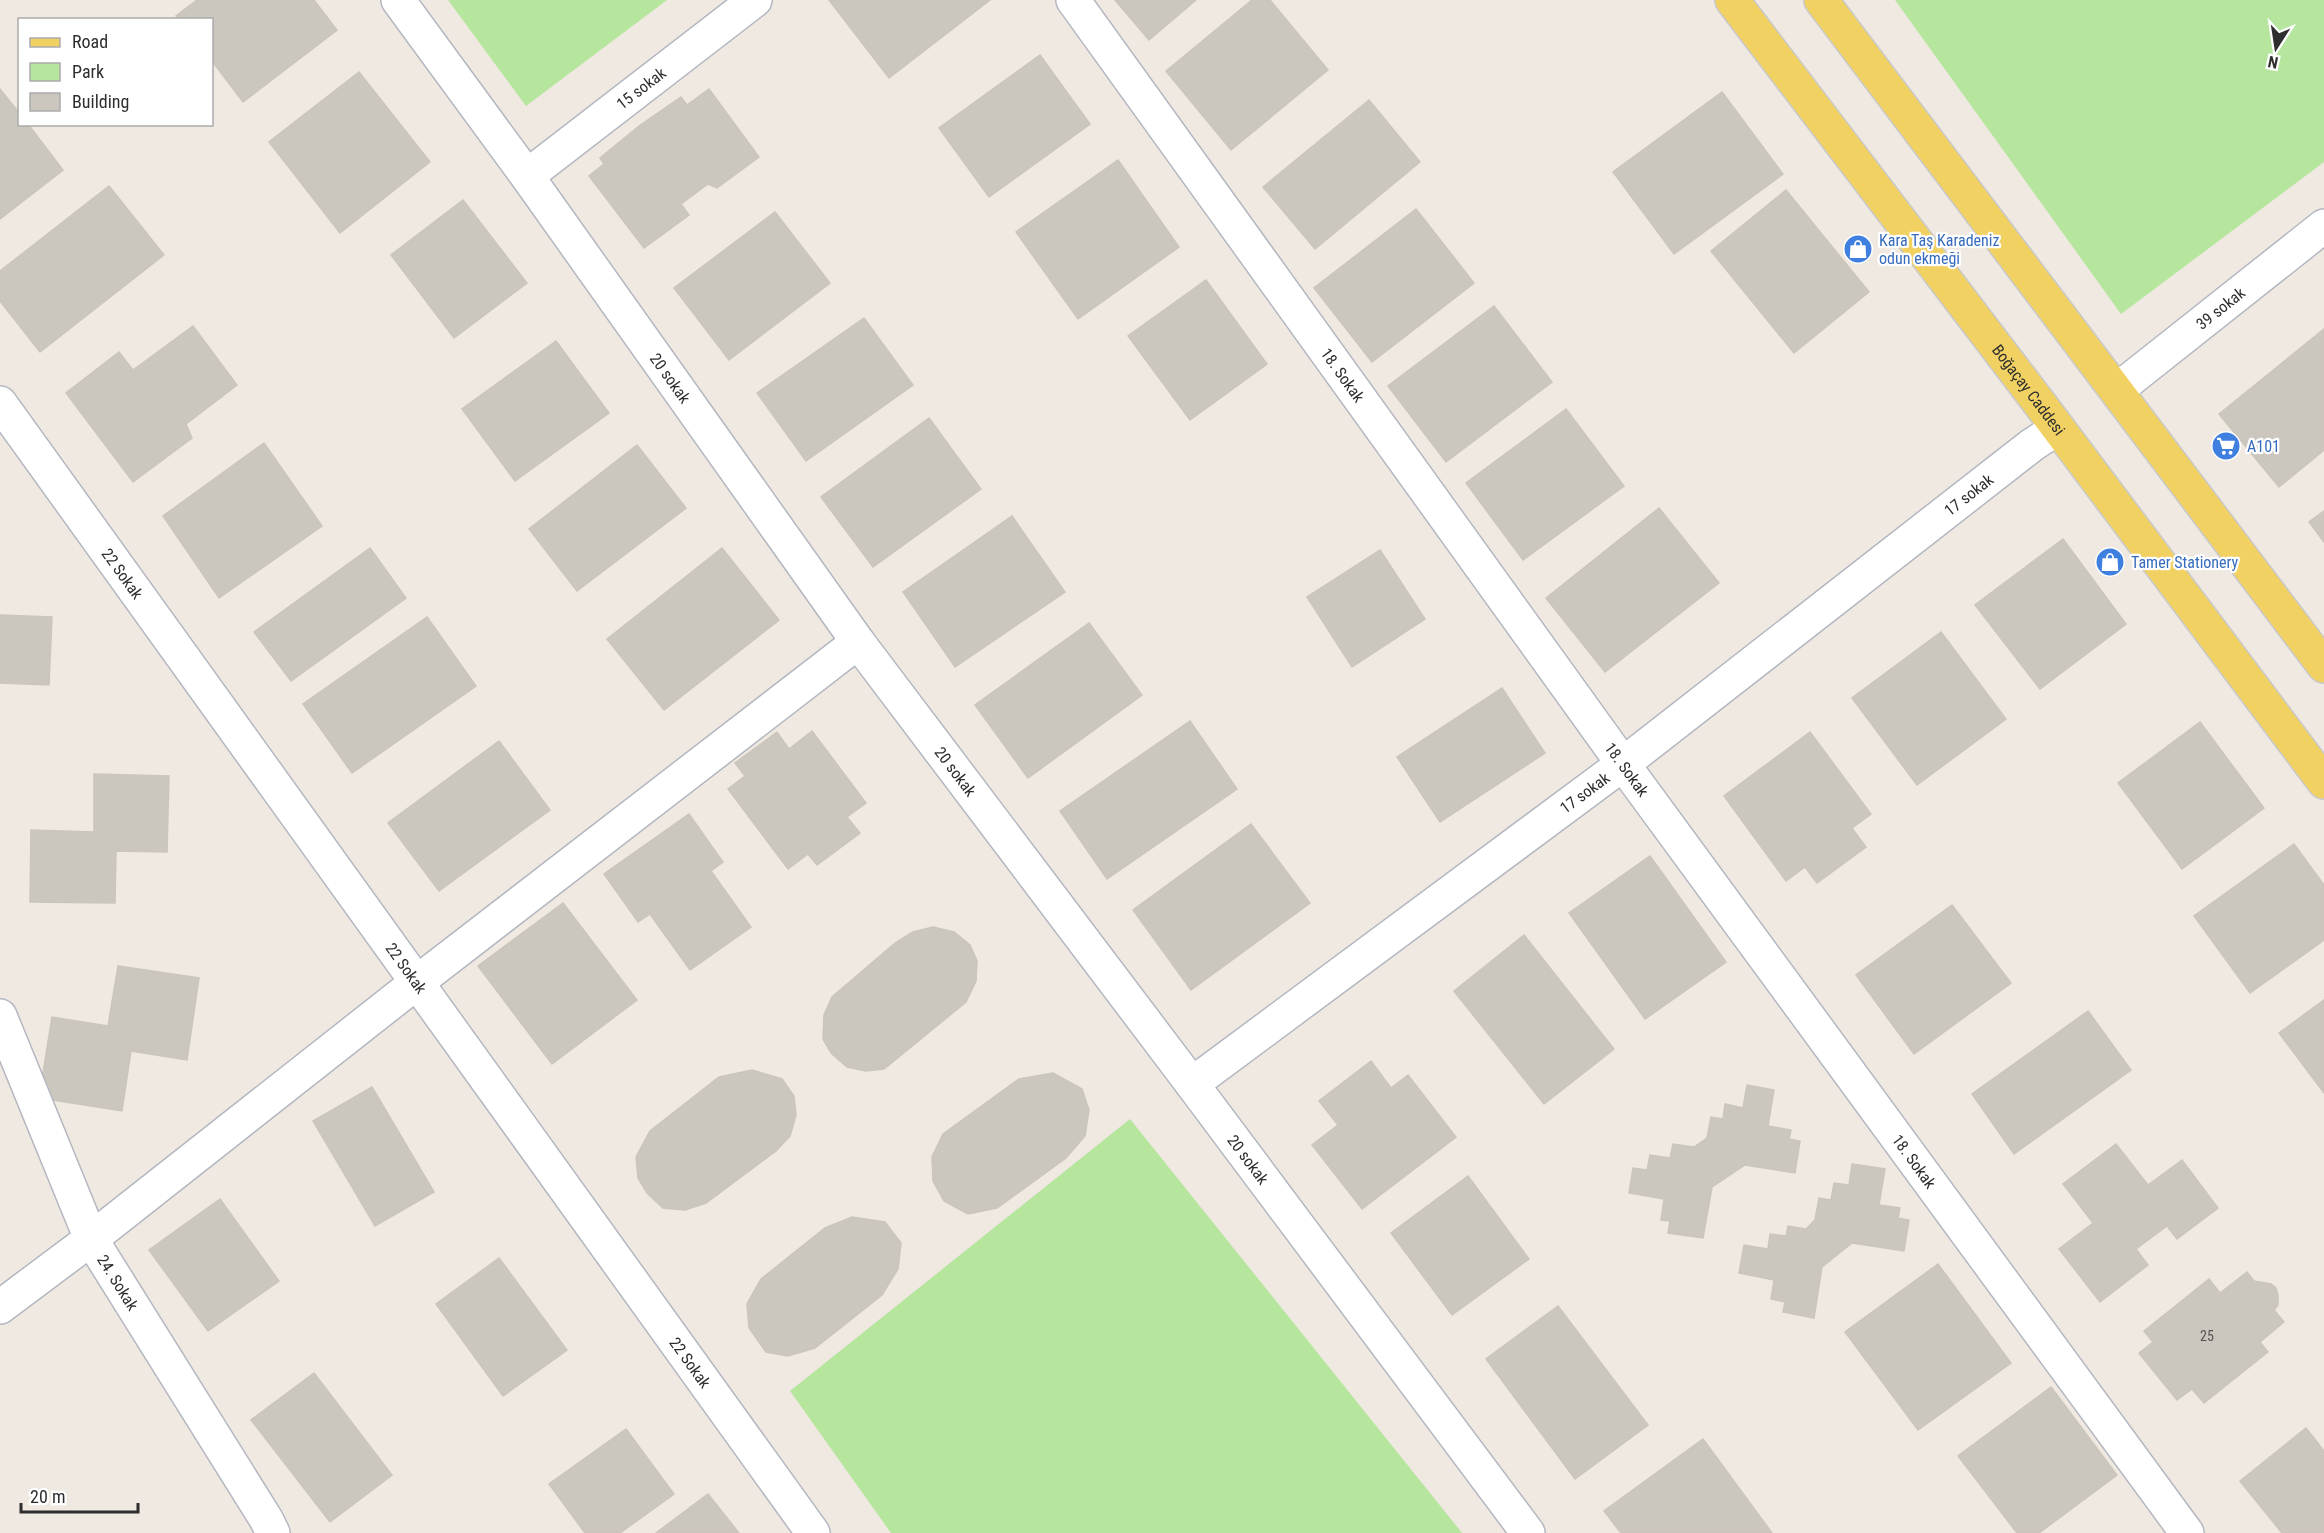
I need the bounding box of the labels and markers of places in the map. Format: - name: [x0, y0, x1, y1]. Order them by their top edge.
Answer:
- place label: Kara Taş Karadeniz odun ekmeği: [1879, 231, 2000, 268]
- shop icon: Kara Taş Karadeniz odun ekmeği: [1842, 233, 1874, 265]
- supermarket icon: A101: [2210, 430, 2242, 462]
- place label: A101: [2247, 437, 2280, 456]
- shop icon: Tamer Stationery: [2094, 546, 2126, 578]
- place label: Tamer Stationery: [2131, 553, 2239, 572]

